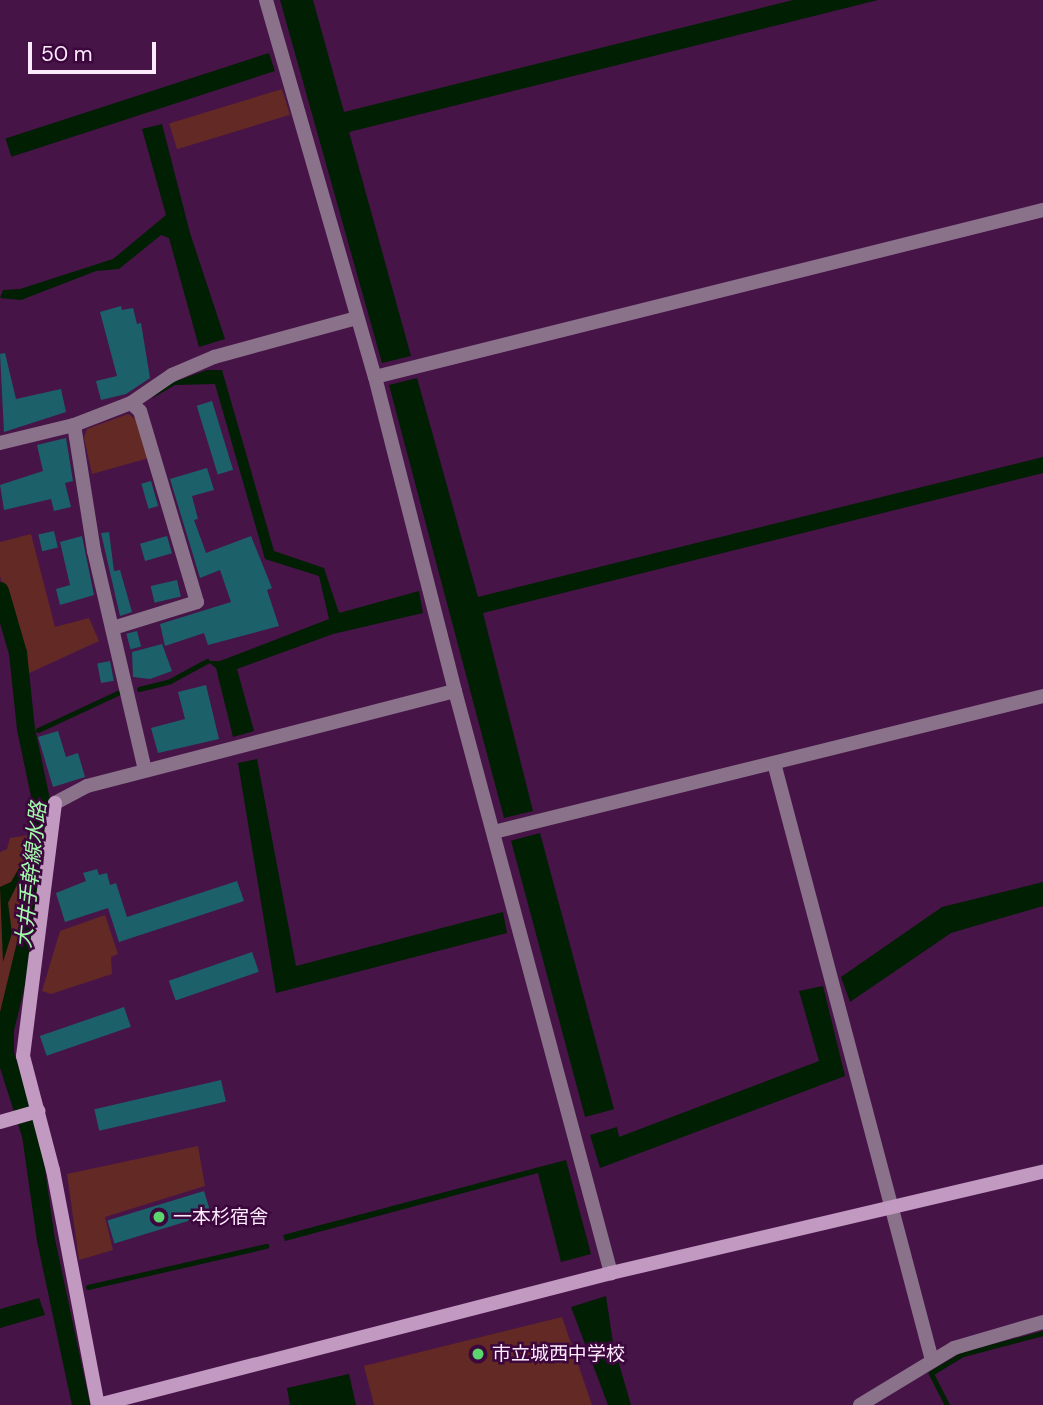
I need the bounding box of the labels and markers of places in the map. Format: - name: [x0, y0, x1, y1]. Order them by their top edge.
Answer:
- place label: 一本杉宿舎: [173, 1206, 268, 1228]
- marker: 一本杉宿舎: [151, 1209, 167, 1225]
- place label: 市立城西中学校: [492, 1343, 625, 1365]
- marker: 市立城西中学校: [470, 1346, 486, 1362]

